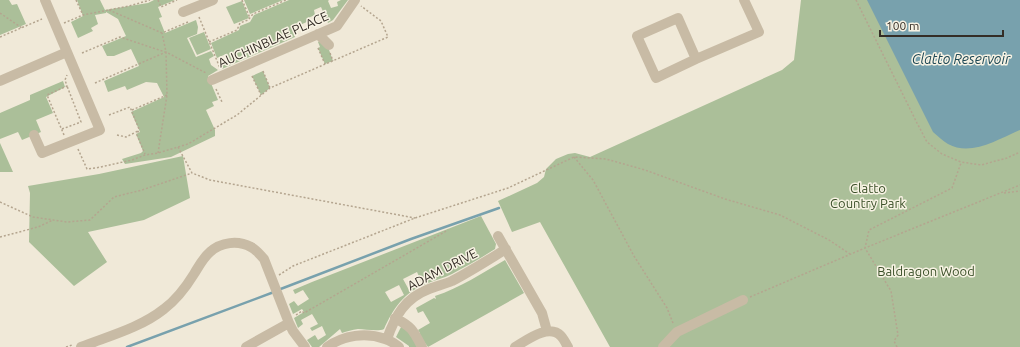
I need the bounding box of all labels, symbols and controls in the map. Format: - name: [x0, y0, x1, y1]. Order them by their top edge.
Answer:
- street label: AUCHINBLAE PLACE: [216, 8, 330, 70]
- scale bar: [880, 12, 1003, 38]
- text: 100 m: [886, 19, 919, 32]
- water label: Clatto Reservoir: [912, 51, 1011, 67]
- park label: Clatto Country Park: [830, 181, 906, 210]
- street label: ADAM DRIVE: [405, 245, 479, 293]
- park label: Baldragon Wood: [877, 264, 975, 278]

